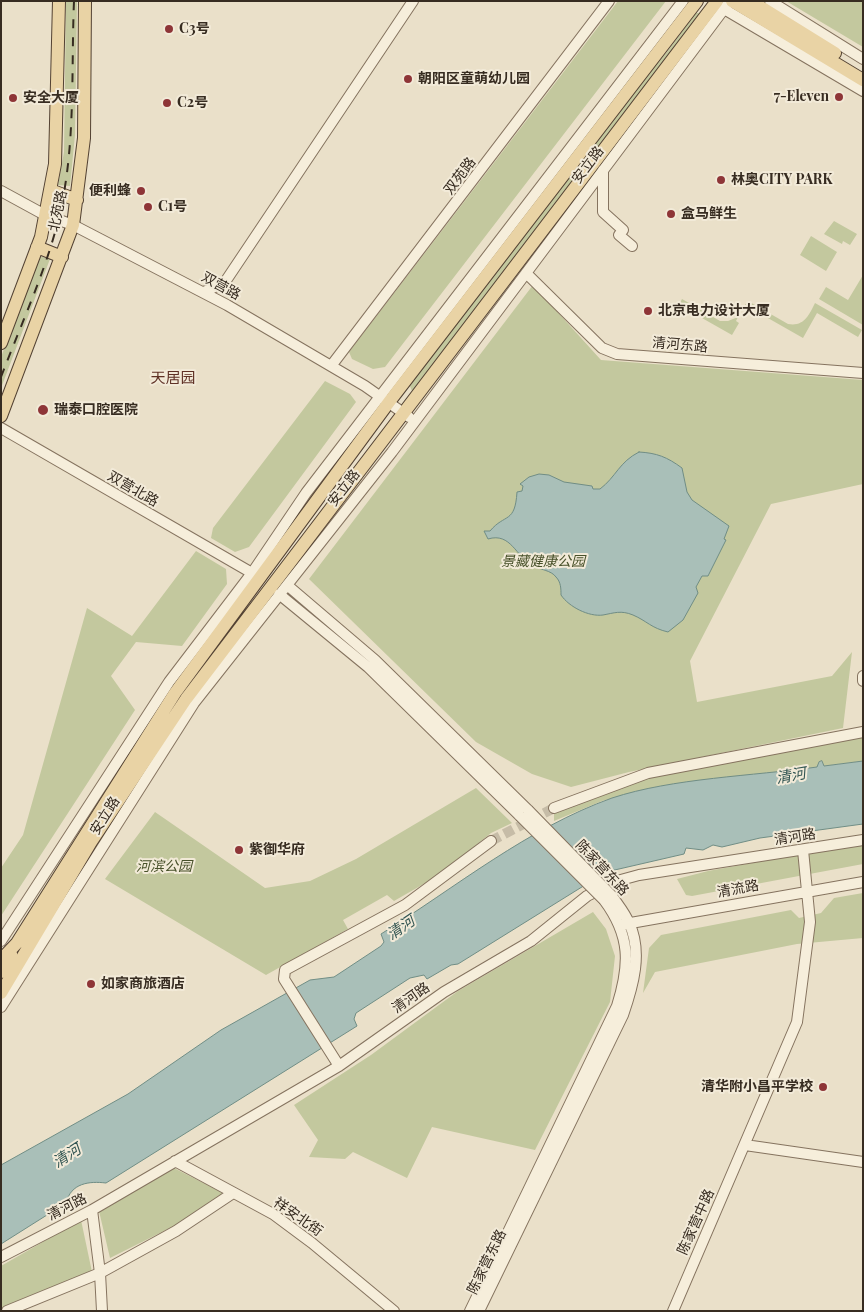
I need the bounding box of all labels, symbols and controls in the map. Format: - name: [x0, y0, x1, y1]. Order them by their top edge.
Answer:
- place label: C3号: [179, 21, 210, 37]
- marker: C3号: [163, 23, 175, 35]
- place label: 朝阳区童萌幼儿园: [418, 71, 530, 87]
- marker: 朝阳区童萌幼儿园: [402, 73, 414, 85]
- place label: 7-Eleven: [774, 89, 829, 105]
- place label: 安全大厦: [23, 90, 79, 106]
- marker: 7-Eleven: [833, 91, 845, 103]
- marker: 安全大厦: [7, 92, 19, 104]
- place label: C2号: [177, 95, 208, 111]
- marker: C2号: [161, 97, 173, 109]
- street label: 安立路: [569, 143, 607, 187]
- street label: 双苑路: [441, 154, 479, 198]
- place label: 林奥CITY PARK: [731, 172, 832, 188]
- marker: 林奥CITY PARK: [715, 174, 727, 186]
- place label: 便利蜂: [89, 183, 131, 199]
- marker: 便利蜂: [135, 185, 147, 197]
- street label: 北苑路: [45, 189, 71, 233]
- place label: C1号: [158, 199, 187, 215]
- marker: C1号: [142, 201, 154, 213]
- place label: 盒马鲜生: [681, 206, 737, 222]
- marker: 盒马鲜生: [665, 208, 677, 220]
- street label: 双营路: [199, 268, 243, 304]
- place label: 北京电力设计大厦: [658, 303, 770, 319]
- marker: 北京电力设计大厦: [642, 305, 654, 317]
- street label: 清河东路: [651, 334, 709, 356]
- district label: 天居园: [151, 369, 195, 387]
- place label: 瑞泰口腔医院: [54, 402, 138, 418]
- marker: 瑞泰口腔医院: [36, 403, 50, 417]
- street label: 安立路: [324, 466, 364, 510]
- street label: 双营北路: [105, 468, 161, 510]
- park label: 景藏健康公园: [501, 554, 585, 570]
- water label: 清河: [775, 765, 807, 787]
- street label: 安立路: [87, 794, 123, 838]
- street label: 清河路: [773, 825, 817, 849]
- street label: 陈家营东路: [572, 837, 632, 899]
- place label: 紫御华府: [249, 842, 305, 858]
- marker: 紫御华府: [233, 844, 245, 856]
- park label: 河滨公园: [136, 859, 192, 875]
- street label: 清流路: [716, 877, 760, 901]
- water label: 清河: [384, 912, 418, 944]
- place label: 如家商旅酒店: [101, 976, 185, 992]
- marker: 如家商旅酒店: [85, 978, 97, 990]
- street label: 清河路: [389, 979, 433, 1017]
- place label: 清华附小昌平学校: [701, 1079, 813, 1095]
- marker: 清华附小昌平学校: [817, 1081, 829, 1093]
- water label: 清河: [50, 1140, 84, 1172]
- street label: 陈家营中路: [674, 1187, 718, 1257]
- street label: 清河路: [44, 1190, 90, 1224]
- street label: 祥安北街: [270, 1194, 326, 1240]
- street label: 陈家营东路: [464, 1227, 510, 1297]

